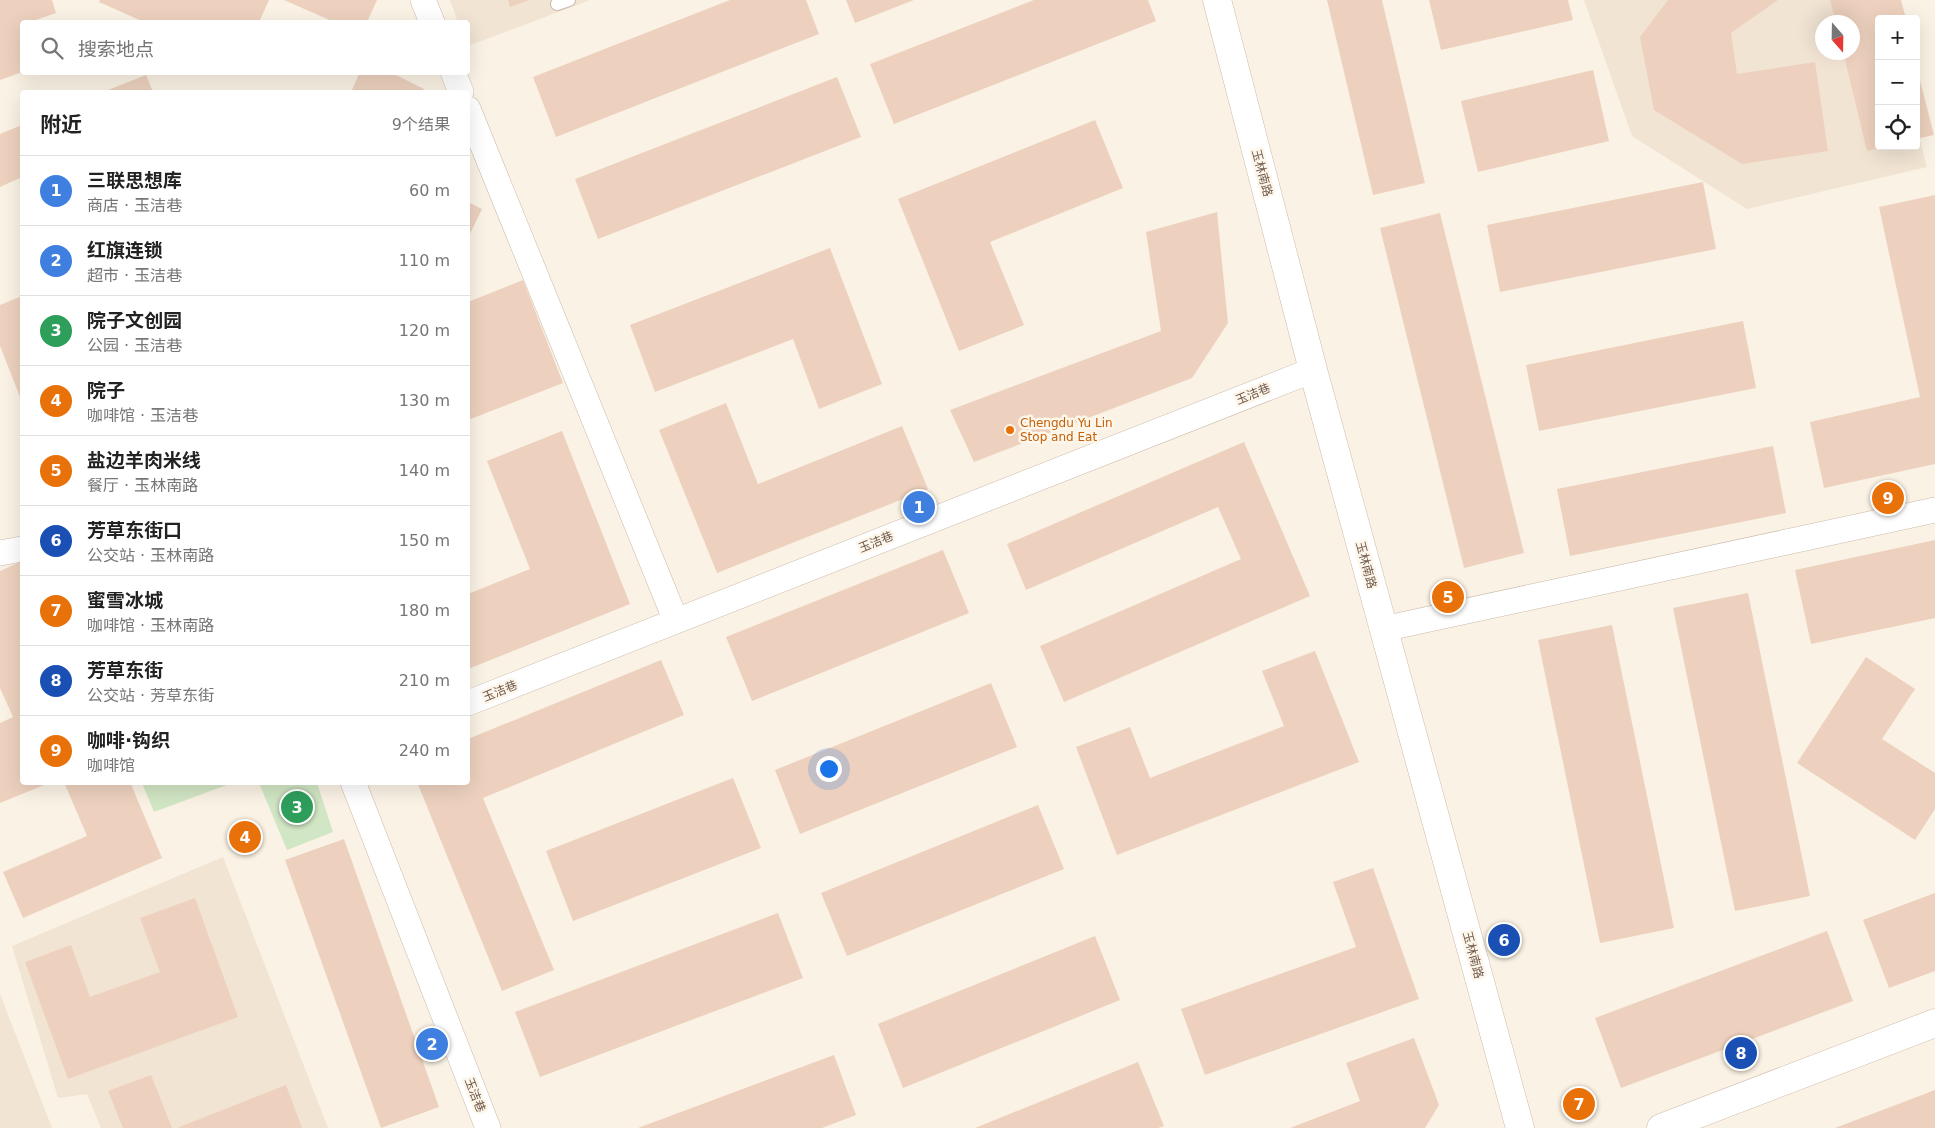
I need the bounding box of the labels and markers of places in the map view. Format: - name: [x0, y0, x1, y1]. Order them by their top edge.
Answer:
- place label: Chengdu Yu Lin Stop and Eat: [1020, 416, 1113, 444]
- marker: Chengdu Yu Lin Stop and Eat: [1004, 424, 1016, 436]
- pin: 9: [1872, 479, 1904, 517]
- pin: 1: [903, 488, 935, 526]
- pin: 5: [1432, 578, 1464, 616]
- pin: 3: [281, 788, 313, 826]
- pin: 4: [229, 818, 261, 856]
- pin: 6: [1488, 921, 1520, 959]
- pin: 2: [416, 1025, 448, 1063]
- pin: 8: [1725, 1034, 1757, 1072]
- pin: 7: [1563, 1085, 1595, 1123]

